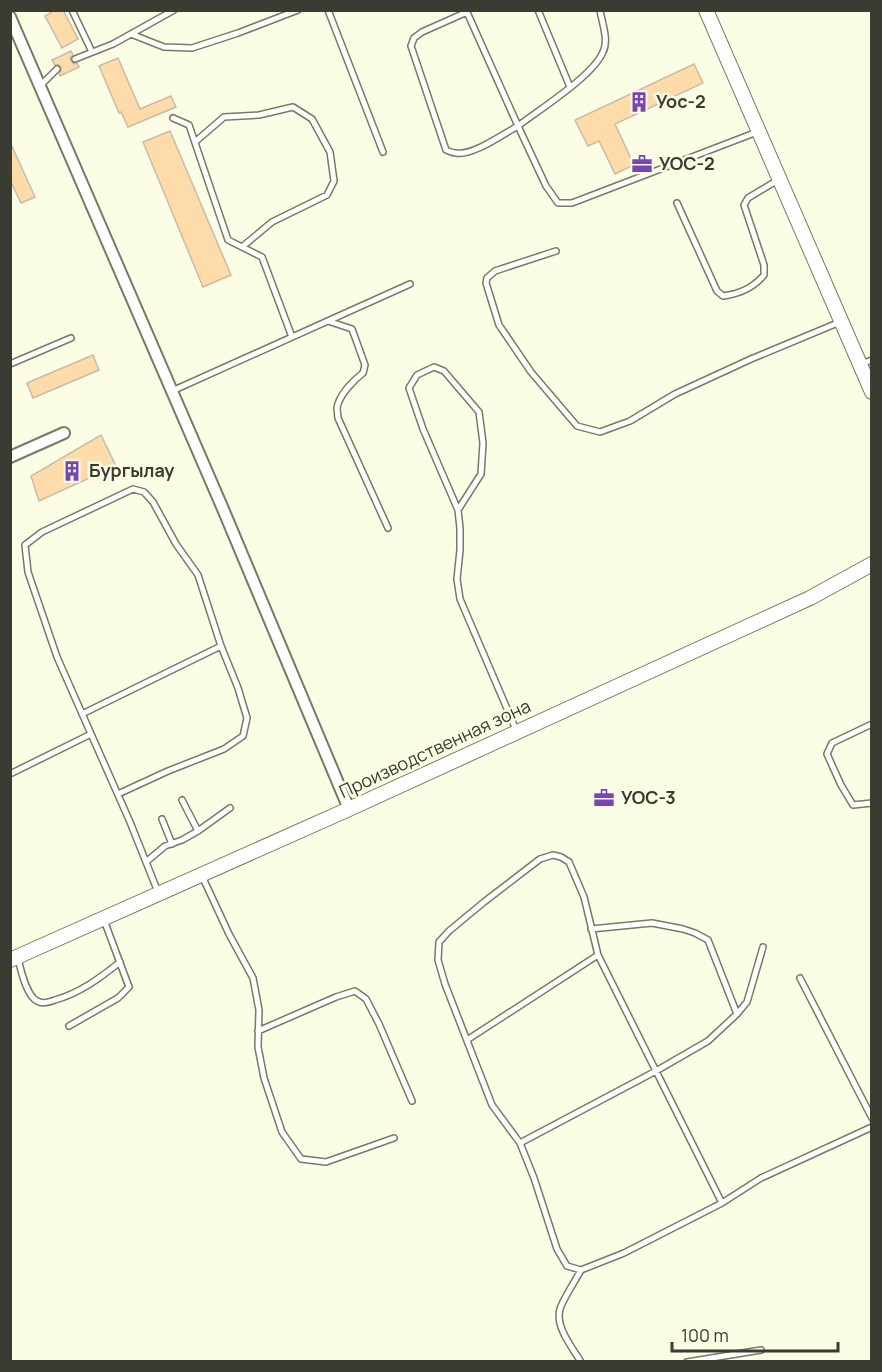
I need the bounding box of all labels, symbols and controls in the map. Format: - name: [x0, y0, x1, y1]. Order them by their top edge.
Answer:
- place label: Уос-2: [656, 89, 706, 113]
- building icon: Уос-2: [627, 90, 651, 114]
- place label: УОС-2: [659, 151, 715, 175]
- office icon: УОС-2: [630, 152, 654, 176]
- place label: Бургылау: [89, 458, 174, 482]
- building icon: Бургылау: [60, 459, 84, 483]
- street label: Производственная зона: [335, 693, 534, 803]
- place label: УОС-3: [621, 785, 676, 809]
- office icon: УОС-3: [592, 786, 616, 810]
- scale bar: [672, 1315, 838, 1353]
- text: 100 m: [681, 1323, 729, 1347]

